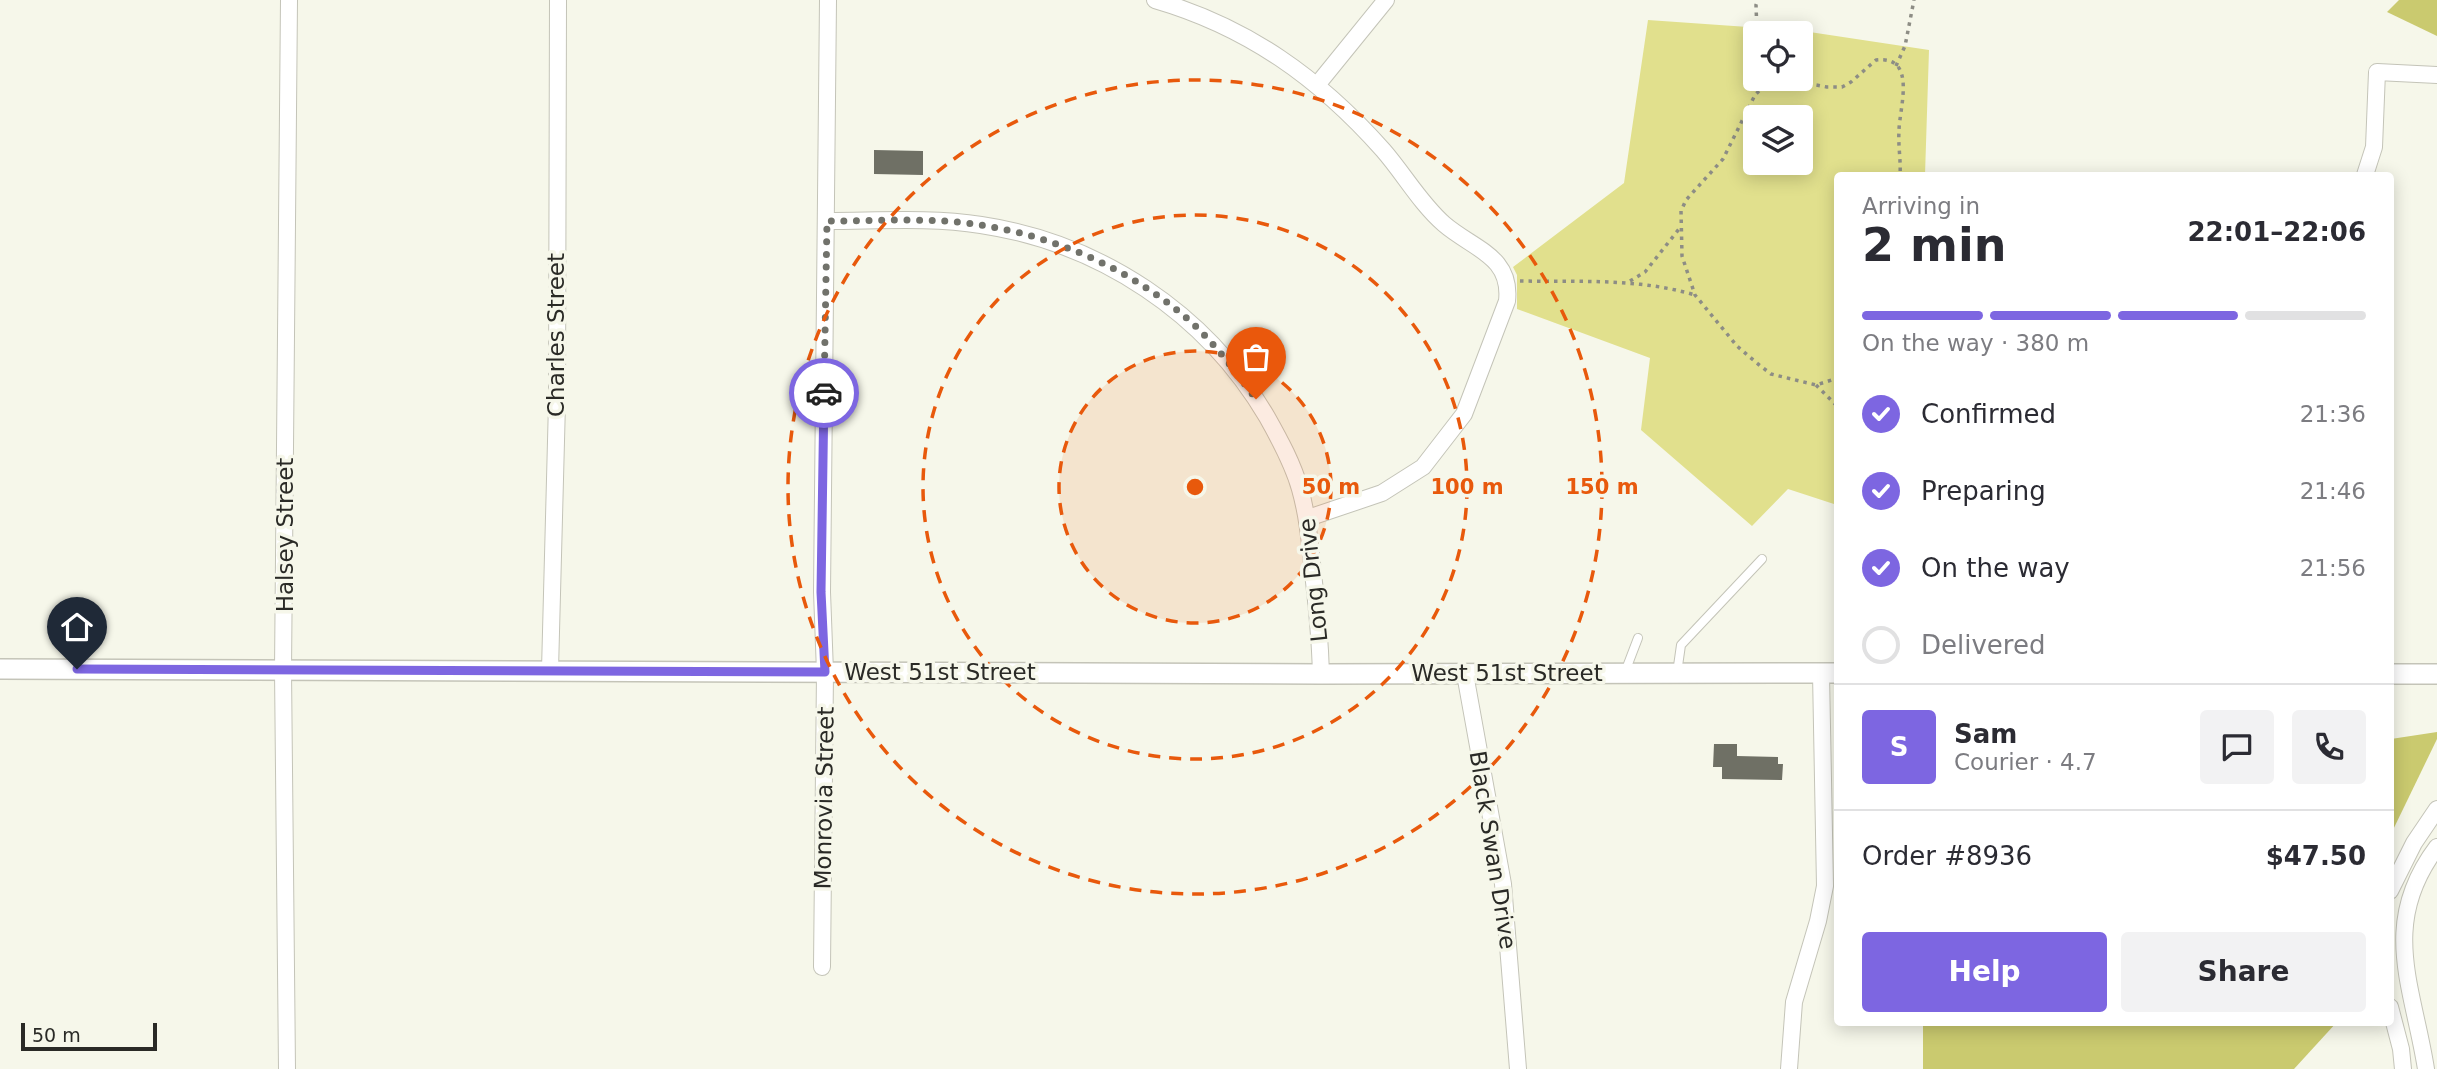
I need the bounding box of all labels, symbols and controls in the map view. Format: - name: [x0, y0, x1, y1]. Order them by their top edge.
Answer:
- map controls: [1743, 21, 1813, 175]
- button: locate: [1743, 21, 1813, 91]
- button: layers: [1743, 105, 1813, 175]
- text: Arriving in: [1862, 193, 1980, 219]
- text: 22:01–22:06: [2187, 217, 2366, 247]
- text: 2 min: [1862, 218, 2006, 272]
- street label: Charles Street: [543, 253, 569, 417]
- pin: [1226, 327, 1286, 399]
- text: On the way · 380 m: [1862, 330, 2089, 356]
- icon: bag: [1237, 338, 1275, 376]
- courier: [789, 358, 859, 428]
- icon: car: [805, 374, 843, 412]
- icon: check: [1862, 395, 1900, 433]
- text: Confirmed: [1921, 399, 2056, 429]
- text: 21:36: [2300, 401, 2366, 427]
- street label: Halsey Street: [272, 458, 298, 612]
- icon: check: [1862, 472, 1900, 510]
- centre of rings: [1183, 475, 1207, 499]
- text: 50 m: [1302, 475, 1360, 499]
- text: 100 m: [1430, 475, 1504, 499]
- text: 150 m: [1565, 475, 1639, 499]
- text: Preparing: [1921, 476, 2046, 506]
- text: 21:46: [2300, 478, 2366, 504]
- street label: Long Drive: [1294, 517, 1332, 643]
- icon: check: [1862, 549, 1900, 587]
- text: On the way: [1921, 553, 2070, 583]
- text: 21:56: [2300, 555, 2366, 581]
- pin: [47, 597, 107, 669]
- icon: home: [58, 608, 96, 646]
- text: Delivered: [1921, 630, 2045, 660]
- street label: West 51st Street: [844, 659, 1036, 685]
- street label: West 51st Street: [1411, 660, 1603, 686]
- street label: Monrovia Street: [809, 706, 839, 890]
- button: chat: [2200, 710, 2274, 784]
- button: phone: [2292, 710, 2366, 784]
- text: Sam: [1954, 719, 2017, 749]
- text: S: [1890, 732, 1908, 762]
- street label: Black Swan Drive: [1464, 749, 1522, 951]
- text: Courier · 4.7: [1954, 749, 2097, 775]
- text: Order #8936: [1862, 841, 2032, 871]
- text: $47.50: [2266, 841, 2366, 871]
- button: Help: [1862, 932, 2107, 1012]
- button: Share: [2121, 932, 2366, 1012]
- scale bar: [21, 1020, 158, 1052]
- text: 50 m: [32, 1024, 81, 1046]

